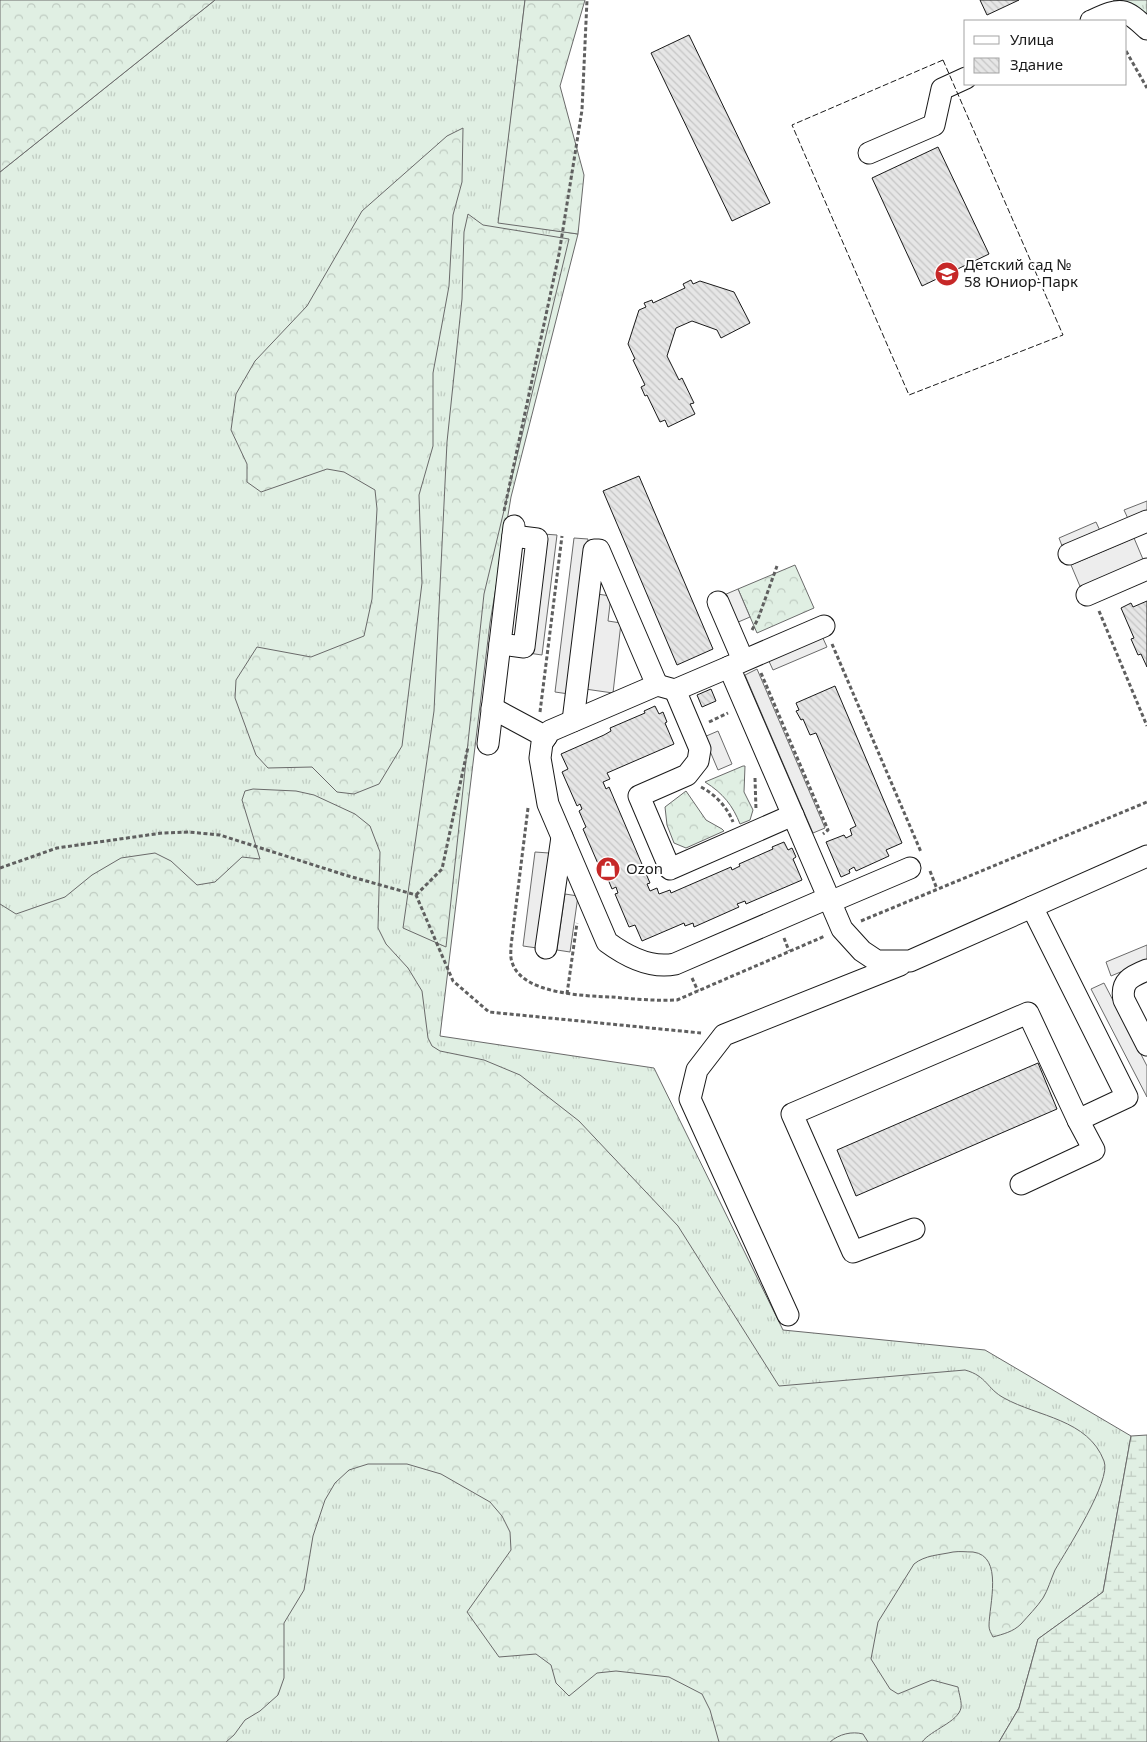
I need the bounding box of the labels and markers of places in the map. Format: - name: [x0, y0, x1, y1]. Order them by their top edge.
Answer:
- place label: Детский сад № 58 Юниор-Парк: [964, 254, 1078, 291]
- school or university icon: Детский сад № 58 Юниор-Парк: [934, 261, 960, 287]
- shop icon: Ozon: [595, 856, 621, 882]
- place label: Ozon: [626, 858, 663, 878]

